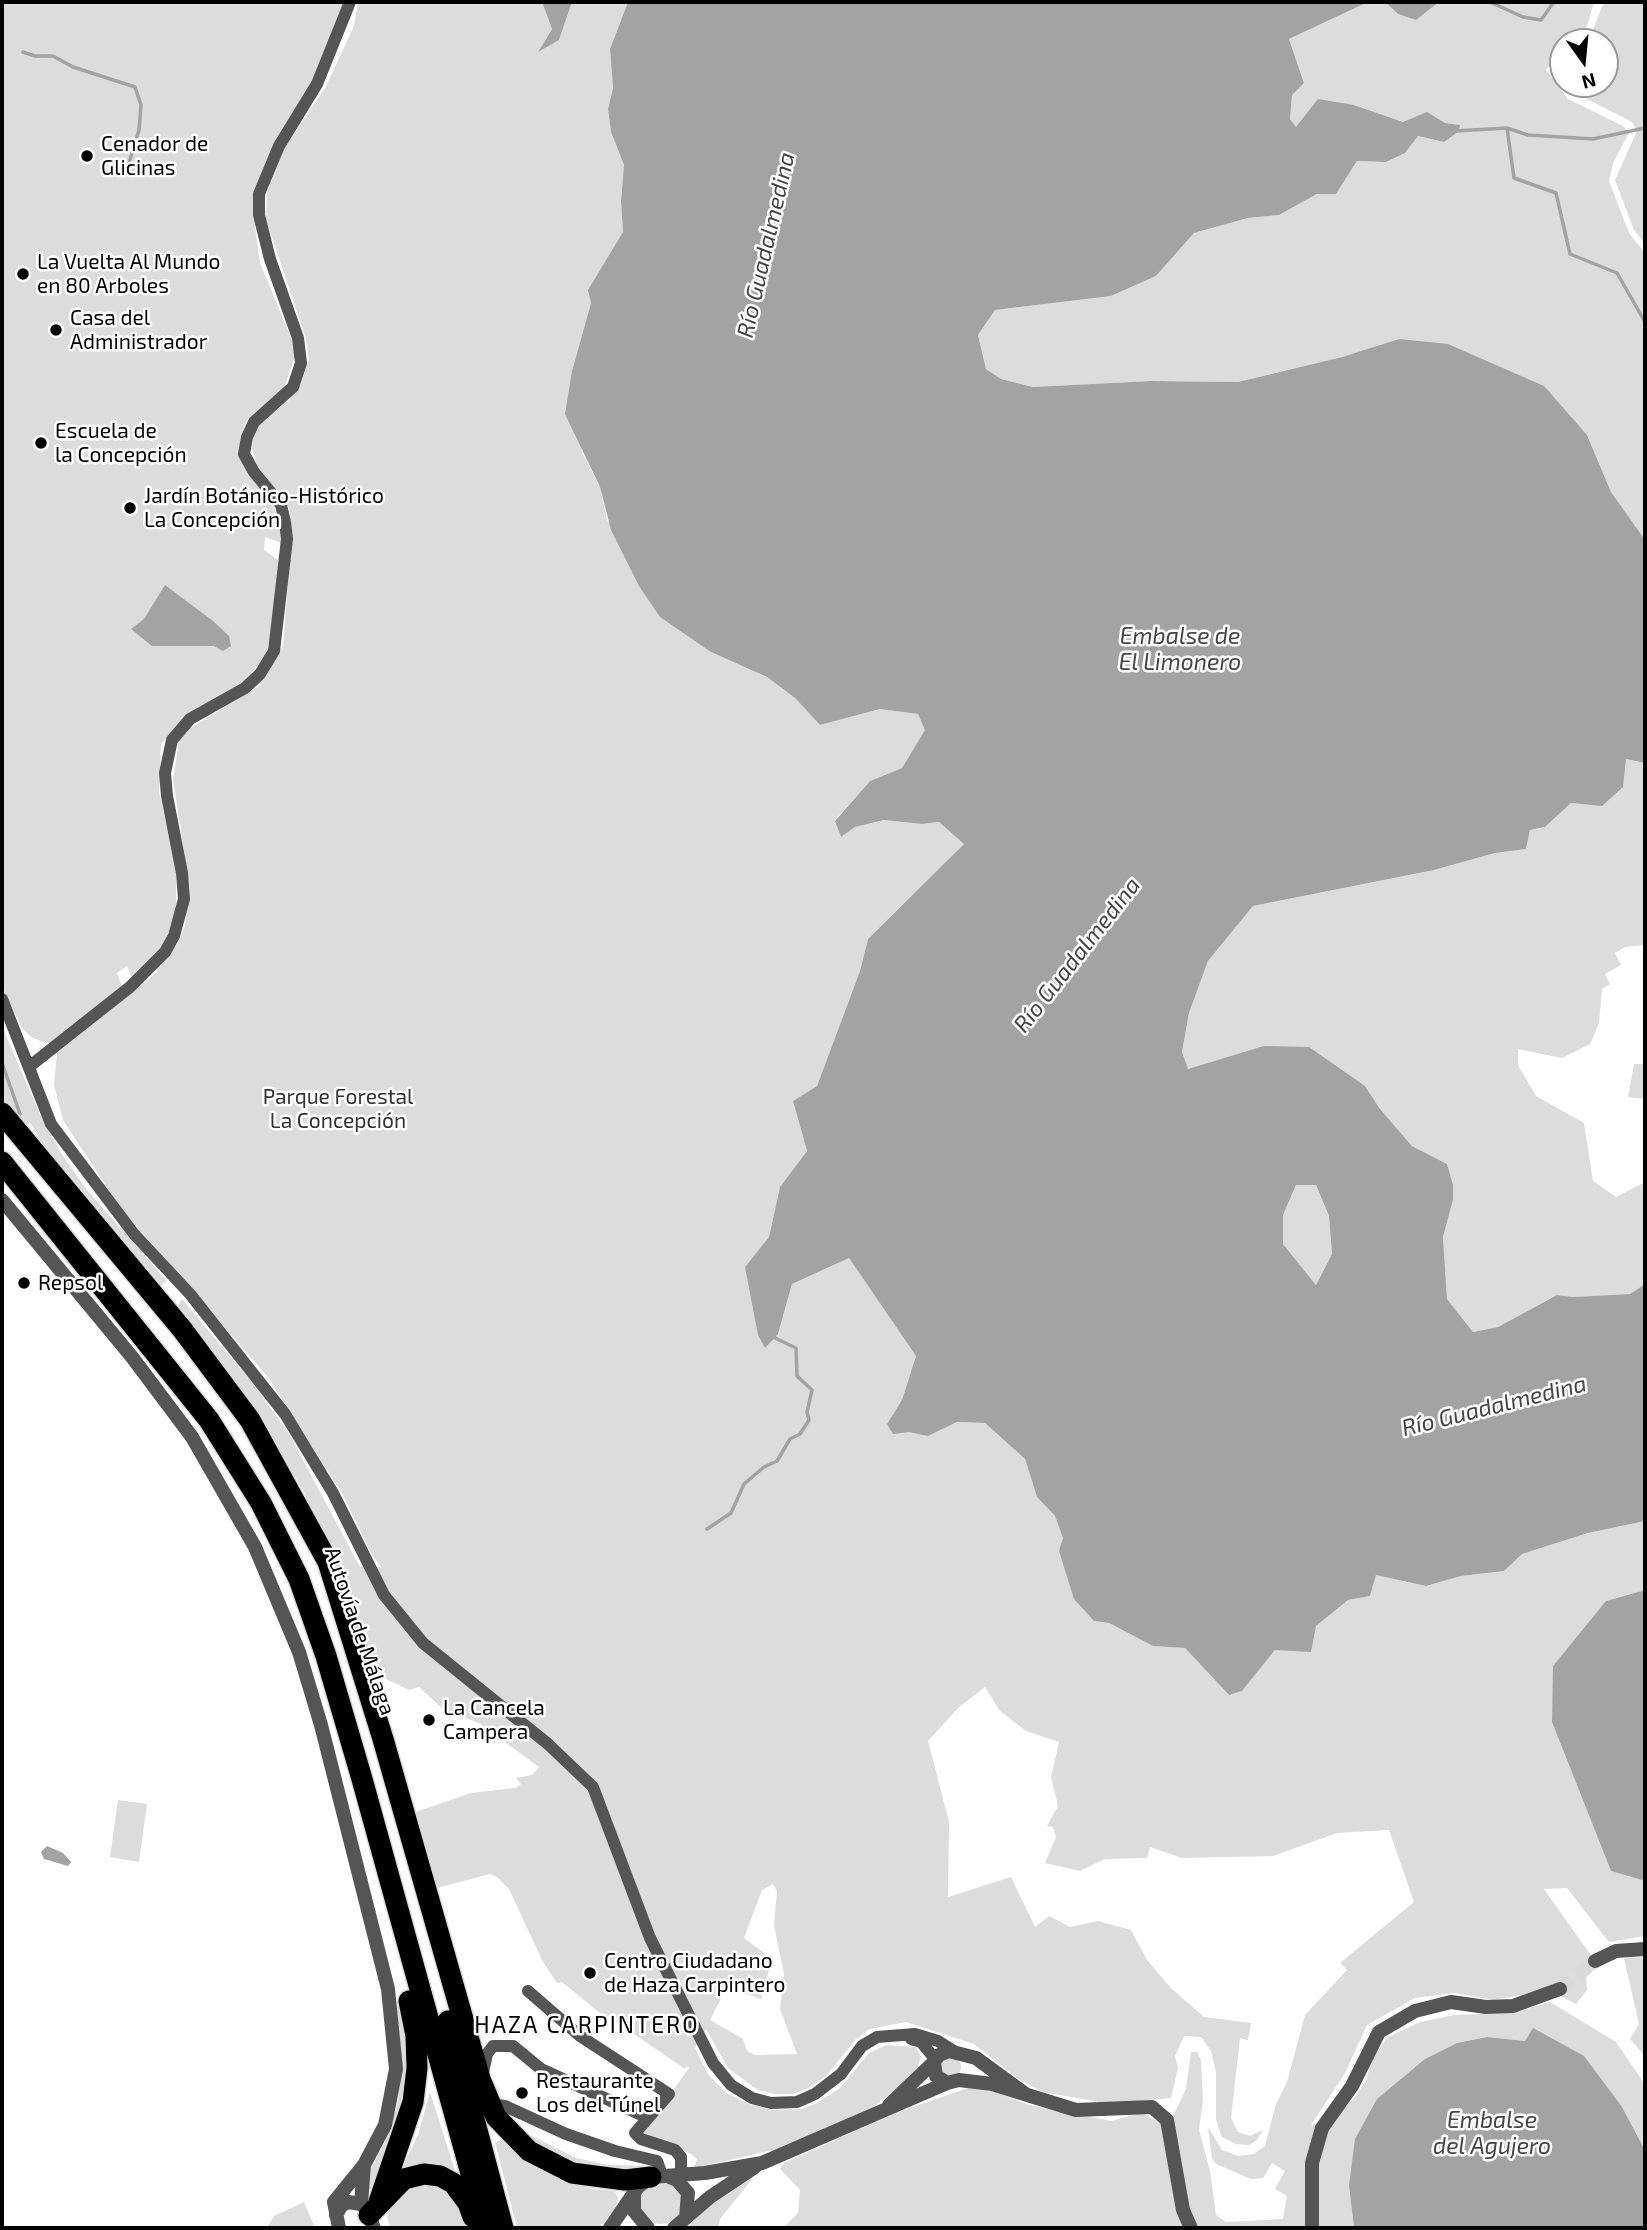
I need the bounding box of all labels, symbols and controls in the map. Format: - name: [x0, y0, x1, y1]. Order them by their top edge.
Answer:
- north arrow: [1549, 28, 1619, 98]
- text: N: [1579, 69, 1599, 95]
- place label: Cenador de Glicinas: [101, 131, 208, 181]
- marker: Cenador de Glicinas: [79, 148, 95, 164]
- water label: Río Guadalmedina: [731, 150, 801, 340]
- place label: La Vuelta Al Mundo en 80 Arboles: [37, 249, 220, 299]
- marker: La Vuelta Al Mundo en 80 Arboles: [15, 266, 31, 282]
- place label: Casa del Administrador: [70, 305, 207, 355]
- marker: Casa del Administrador: [48, 322, 64, 338]
- place label: Escuela de la Concepción: [55, 418, 187, 468]
- marker: Escuela de la Concepción: [33, 435, 49, 451]
- place label: Jardín Botánico-Histórico La Concepción: [144, 483, 384, 533]
- marker: Jardín Botánico-Histórico La Concepción: [122, 500, 138, 516]
- water label: Embalse de El Limonero: [1119, 622, 1241, 676]
- water label: Río Guadalmedina: [1008, 872, 1146, 1038]
- park label: Parque Forestal La Concepción: [263, 1084, 413, 1134]
- place label: Repsol: [38, 1270, 103, 1296]
- marker: Repsol: [16, 1275, 32, 1291]
- water label: Río Guadalmedina: [1399, 1370, 1589, 1442]
- street label: Autovía de Málaga: [319, 1544, 401, 1718]
- place label: La Cancela Campera: [443, 1695, 545, 1745]
- marker: La Cancela Campera: [421, 1712, 437, 1728]
- place label: Centro Ciudadano de Haza Carpintero: [604, 1948, 785, 1998]
- marker: Centro Ciudadano de Haza Carpintero: [582, 1965, 598, 1981]
- district label: HAZA CARPINTERO: [476, 2011, 698, 2039]
- place label: Restaurante Los del Túnel: [536, 2068, 660, 2118]
- marker: Restaurante Los del Túnel: [514, 2085, 530, 2101]
- water label: Embalse del Agujero: [1433, 2106, 1551, 2160]

